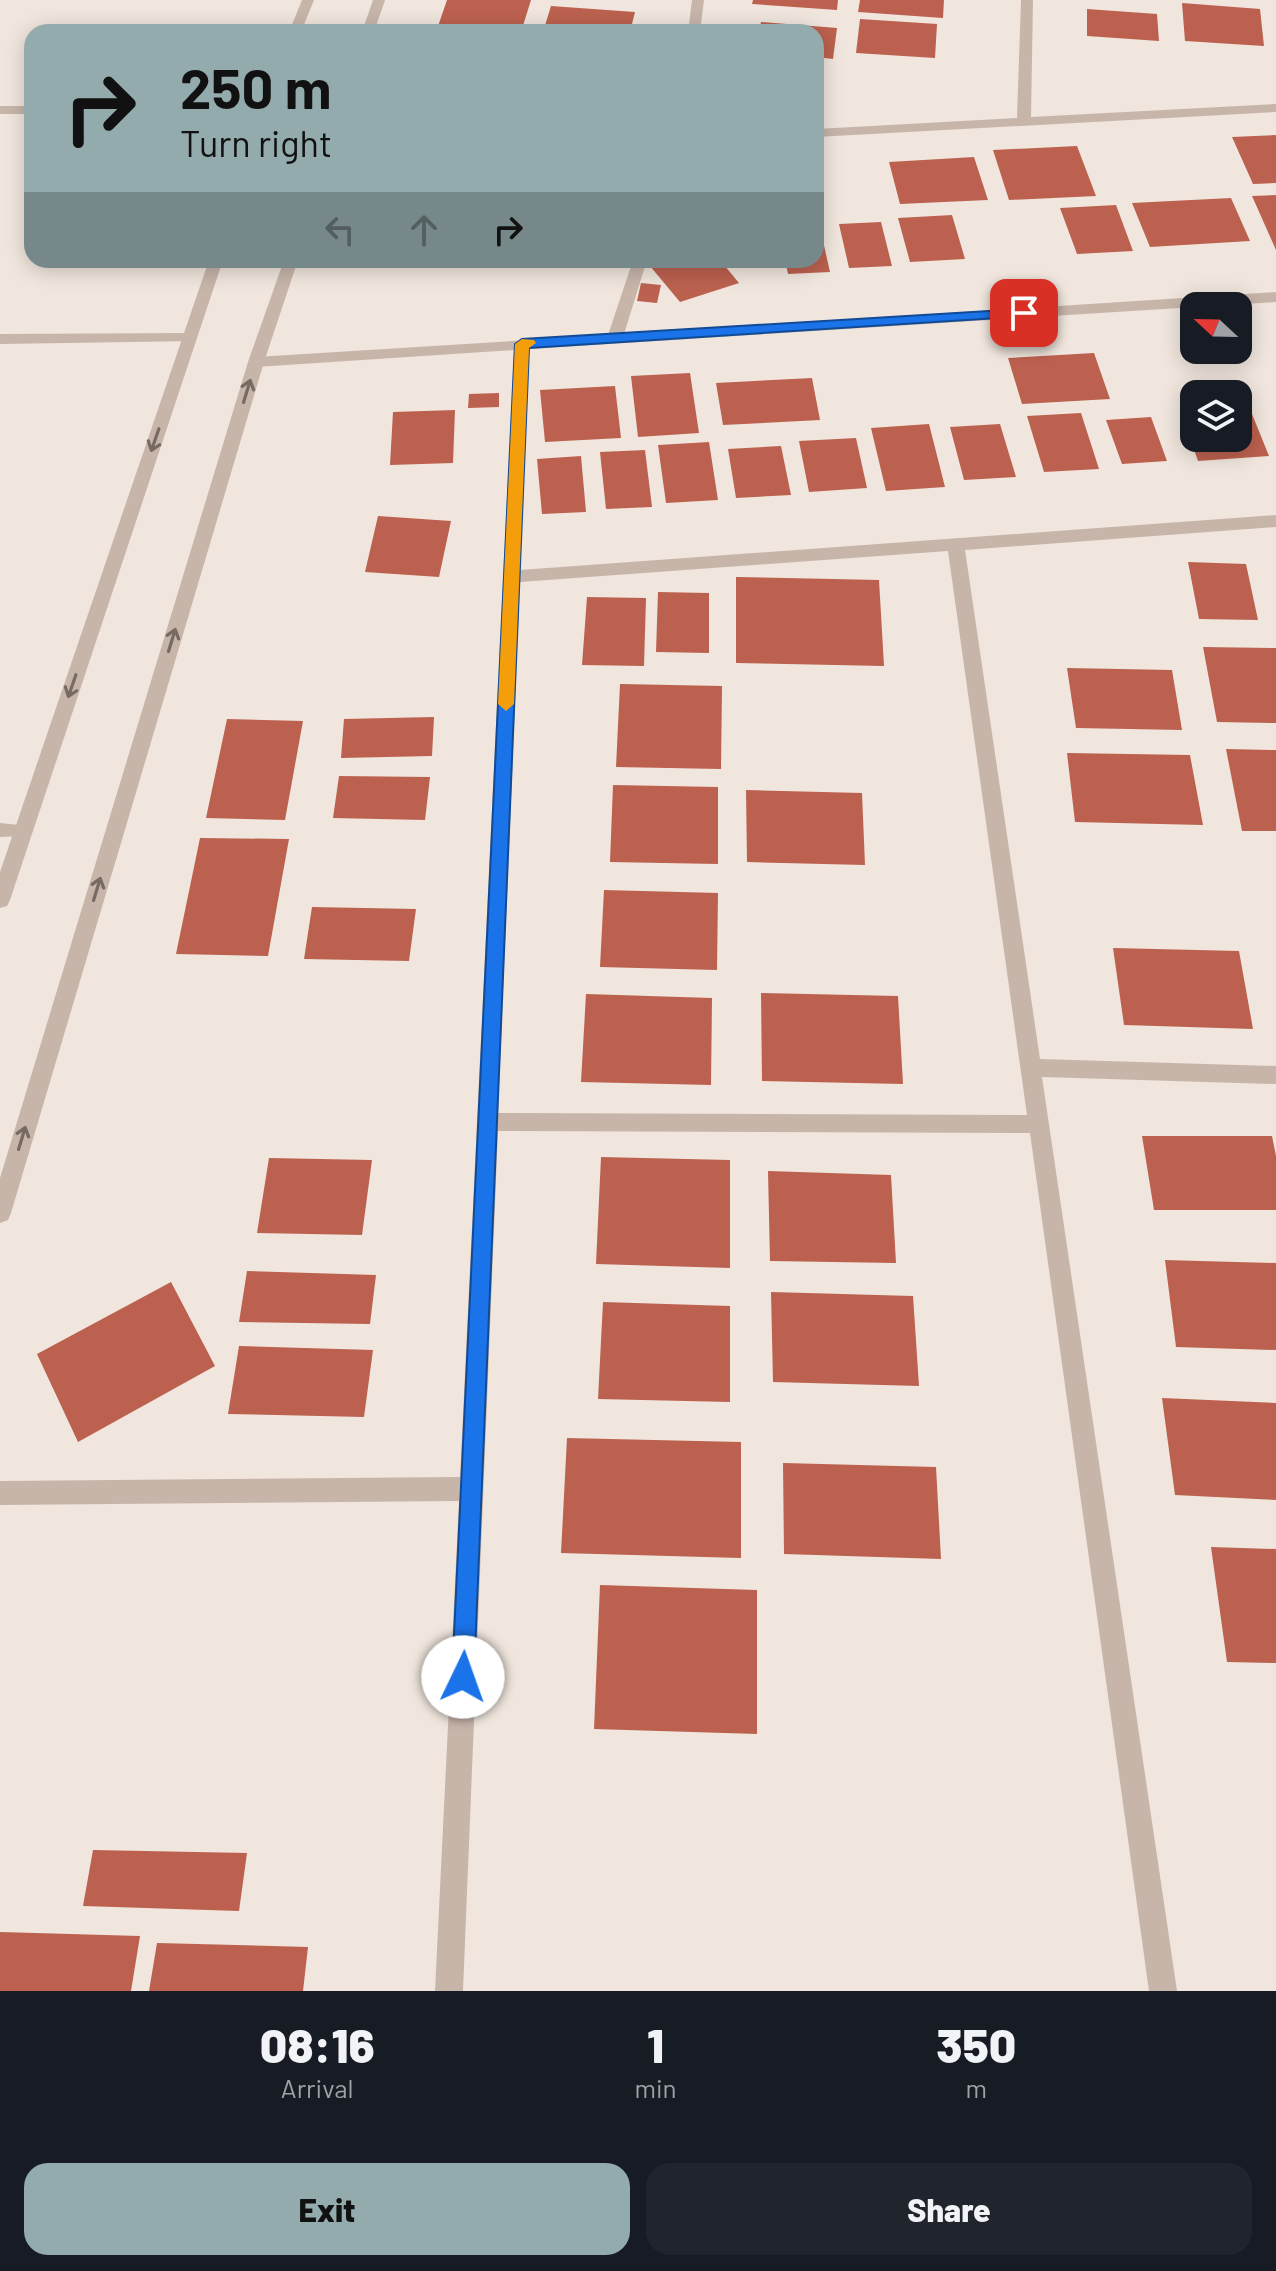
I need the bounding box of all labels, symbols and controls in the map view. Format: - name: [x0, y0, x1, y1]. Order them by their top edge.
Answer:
- text: 250 m: [180, 53, 331, 120]
- icon: right: [48, 56, 152, 160]
- text: Turn right: [180, 121, 332, 164]
- icon: left: [318, 208, 362, 252]
- icon: ahead: [402, 208, 446, 252]
- icon: right: [486, 208, 530, 252]
- pin: [990, 279, 1058, 347]
- icon: arrive: [1002, 291, 1046, 335]
- north arrow: [1180, 292, 1252, 364]
- map controls: [1180, 292, 1252, 452]
- one-way arrow: [241, 379, 255, 404]
- button: layers: [1180, 380, 1252, 452]
- one-way arrow: [147, 427, 162, 452]
- one-way arrow: [166, 628, 180, 653]
- one-way arrow: [64, 674, 79, 699]
- one-way arrow: [91, 877, 105, 902]
- one-way arrow: [16, 1126, 31, 1151]
- position arrow: [421, 1635, 505, 1719]
- text: 08:16: [260, 2015, 375, 2073]
- text: 1: [647, 2015, 664, 2073]
- text: 350: [936, 2015, 1016, 2073]
- text: Arrival: [281, 2072, 354, 2103]
- text: min: [634, 2072, 677, 2103]
- text: m: [966, 2072, 987, 2103]
- button: Exit: [24, 2163, 630, 2255]
- button: Share: [646, 2163, 1252, 2255]

